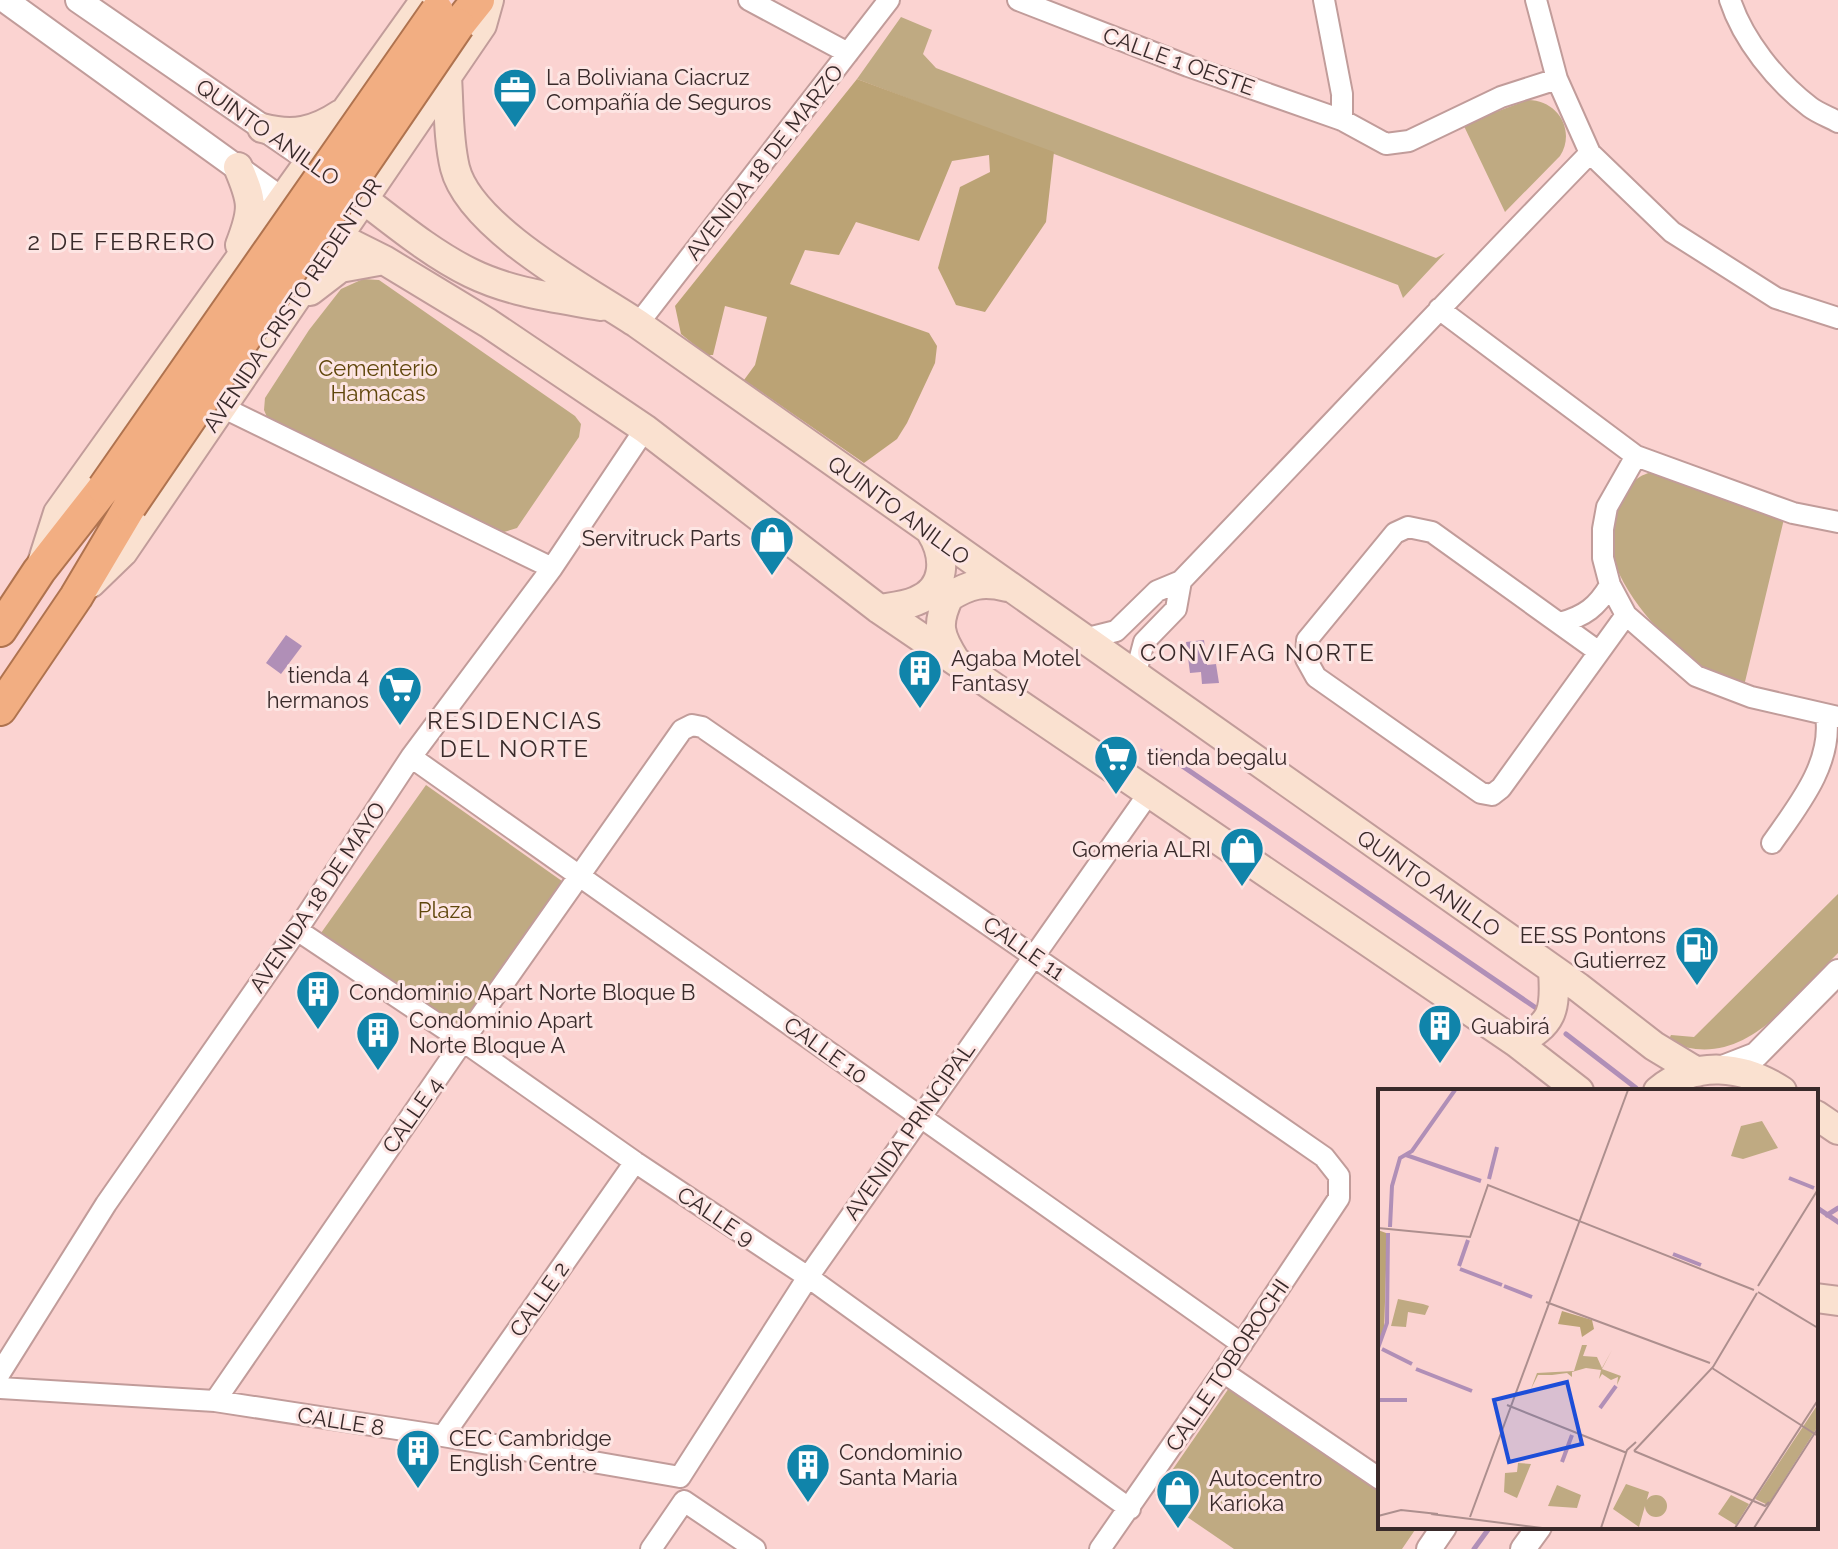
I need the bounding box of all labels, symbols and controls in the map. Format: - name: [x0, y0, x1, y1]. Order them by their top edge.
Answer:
- street label: CALLE 1 OESTE: [1100, 22, 1258, 100]
- street label: AVENIDA 18 DE MARZO: [680, 59, 848, 265]
- place label: La Boliviana Ciacruz Compañía de Seguros: [546, 64, 771, 115]
- office icon: La Boliviana Ciacruz Compañía de Seguros: [491, 66, 539, 129]
- street label: QUINTO ANILLO: [191, 73, 345, 191]
- street label: AVENIDA CRISTO REDENTOR: [197, 173, 387, 437]
- district label: 2 DE FEBRERO: [27, 227, 217, 256]
- park label: Cementerio Hamacas: [318, 355, 438, 406]
- street label: QUINTO ANILLO: [823, 450, 975, 570]
- shop icon: Servitruck Parts: [748, 514, 796, 577]
- place label: Servitruck Parts: [582, 525, 741, 551]
- district label: CONVIFAG NORTE: [1140, 638, 1376, 667]
- place label: Agaba Motel Fantasy: [951, 645, 1080, 696]
- building icon: Agaba Motel Fantasy: [896, 647, 944, 710]
- place label: tienda 4 hermanos: [267, 662, 369, 713]
- supermarket icon: tienda 4 hermanos: [376, 664, 424, 727]
- district label: RESIDENCIAS DEL NORTE: [427, 706, 603, 763]
- supermarket icon: tienda begalu: [1092, 733, 1140, 796]
- place label: tienda begalu: [1147, 744, 1287, 770]
- street label: AVENIDA 18 DE MAYO: [243, 797, 391, 997]
- street label: QUINTO ANILLO: [1352, 824, 1506, 942]
- shop icon: Gomeria ALRI: [1218, 825, 1266, 888]
- place label: Gomeria ALRI: [1072, 836, 1211, 862]
- park label: Plaza: [418, 897, 472, 923]
- street label: CALLE 11: [978, 911, 1070, 985]
- place label: EE.SS Pontons Gutierrez: [1520, 922, 1666, 973]
- fuel station icon: EE.SS Pontons Gutierrez: [1673, 924, 1721, 987]
- building icon: Condominio Apart Norte Bloque B: [294, 968, 342, 1031]
- place label: Condominio Apart Norte Bloque B: [349, 979, 695, 1005]
- building icon: Guabirá: [1416, 1002, 1464, 1065]
- place label: Condominio Apart Norte Bloque A: [409, 1007, 594, 1058]
- building icon: Condominio Apart Norte Bloque A: [354, 1009, 402, 1072]
- street label: CALLE 10: [779, 1011, 873, 1089]
- place label: Guabirá: [1471, 1013, 1550, 1039]
- street label: AVENIDA PRINCIPAL: [838, 1037, 980, 1225]
- street label: CALLE 4: [377, 1072, 447, 1158]
- inset map: [1378, 1089, 1818, 1529]
- street label: CALLE 9: [673, 1181, 759, 1251]
- street label: CALLE 2: [504, 1256, 574, 1342]
- street label: CALLE TOBOROCHI: [1160, 1274, 1294, 1456]
- street label: CALLE 8: [296, 1401, 386, 1441]
- place label: CEC Cambridge English Centre: [449, 1425, 612, 1476]
- building icon: CEC Cambridge English Centre: [394, 1427, 442, 1490]
- place label: Condominio Santa Maria: [839, 1439, 963, 1490]
- building icon: Condominio Santa Maria: [784, 1441, 832, 1504]
- place label: Autocentro Karioka: [1209, 1465, 1322, 1516]
- shop icon: Autocentro Karioka: [1154, 1467, 1202, 1530]

